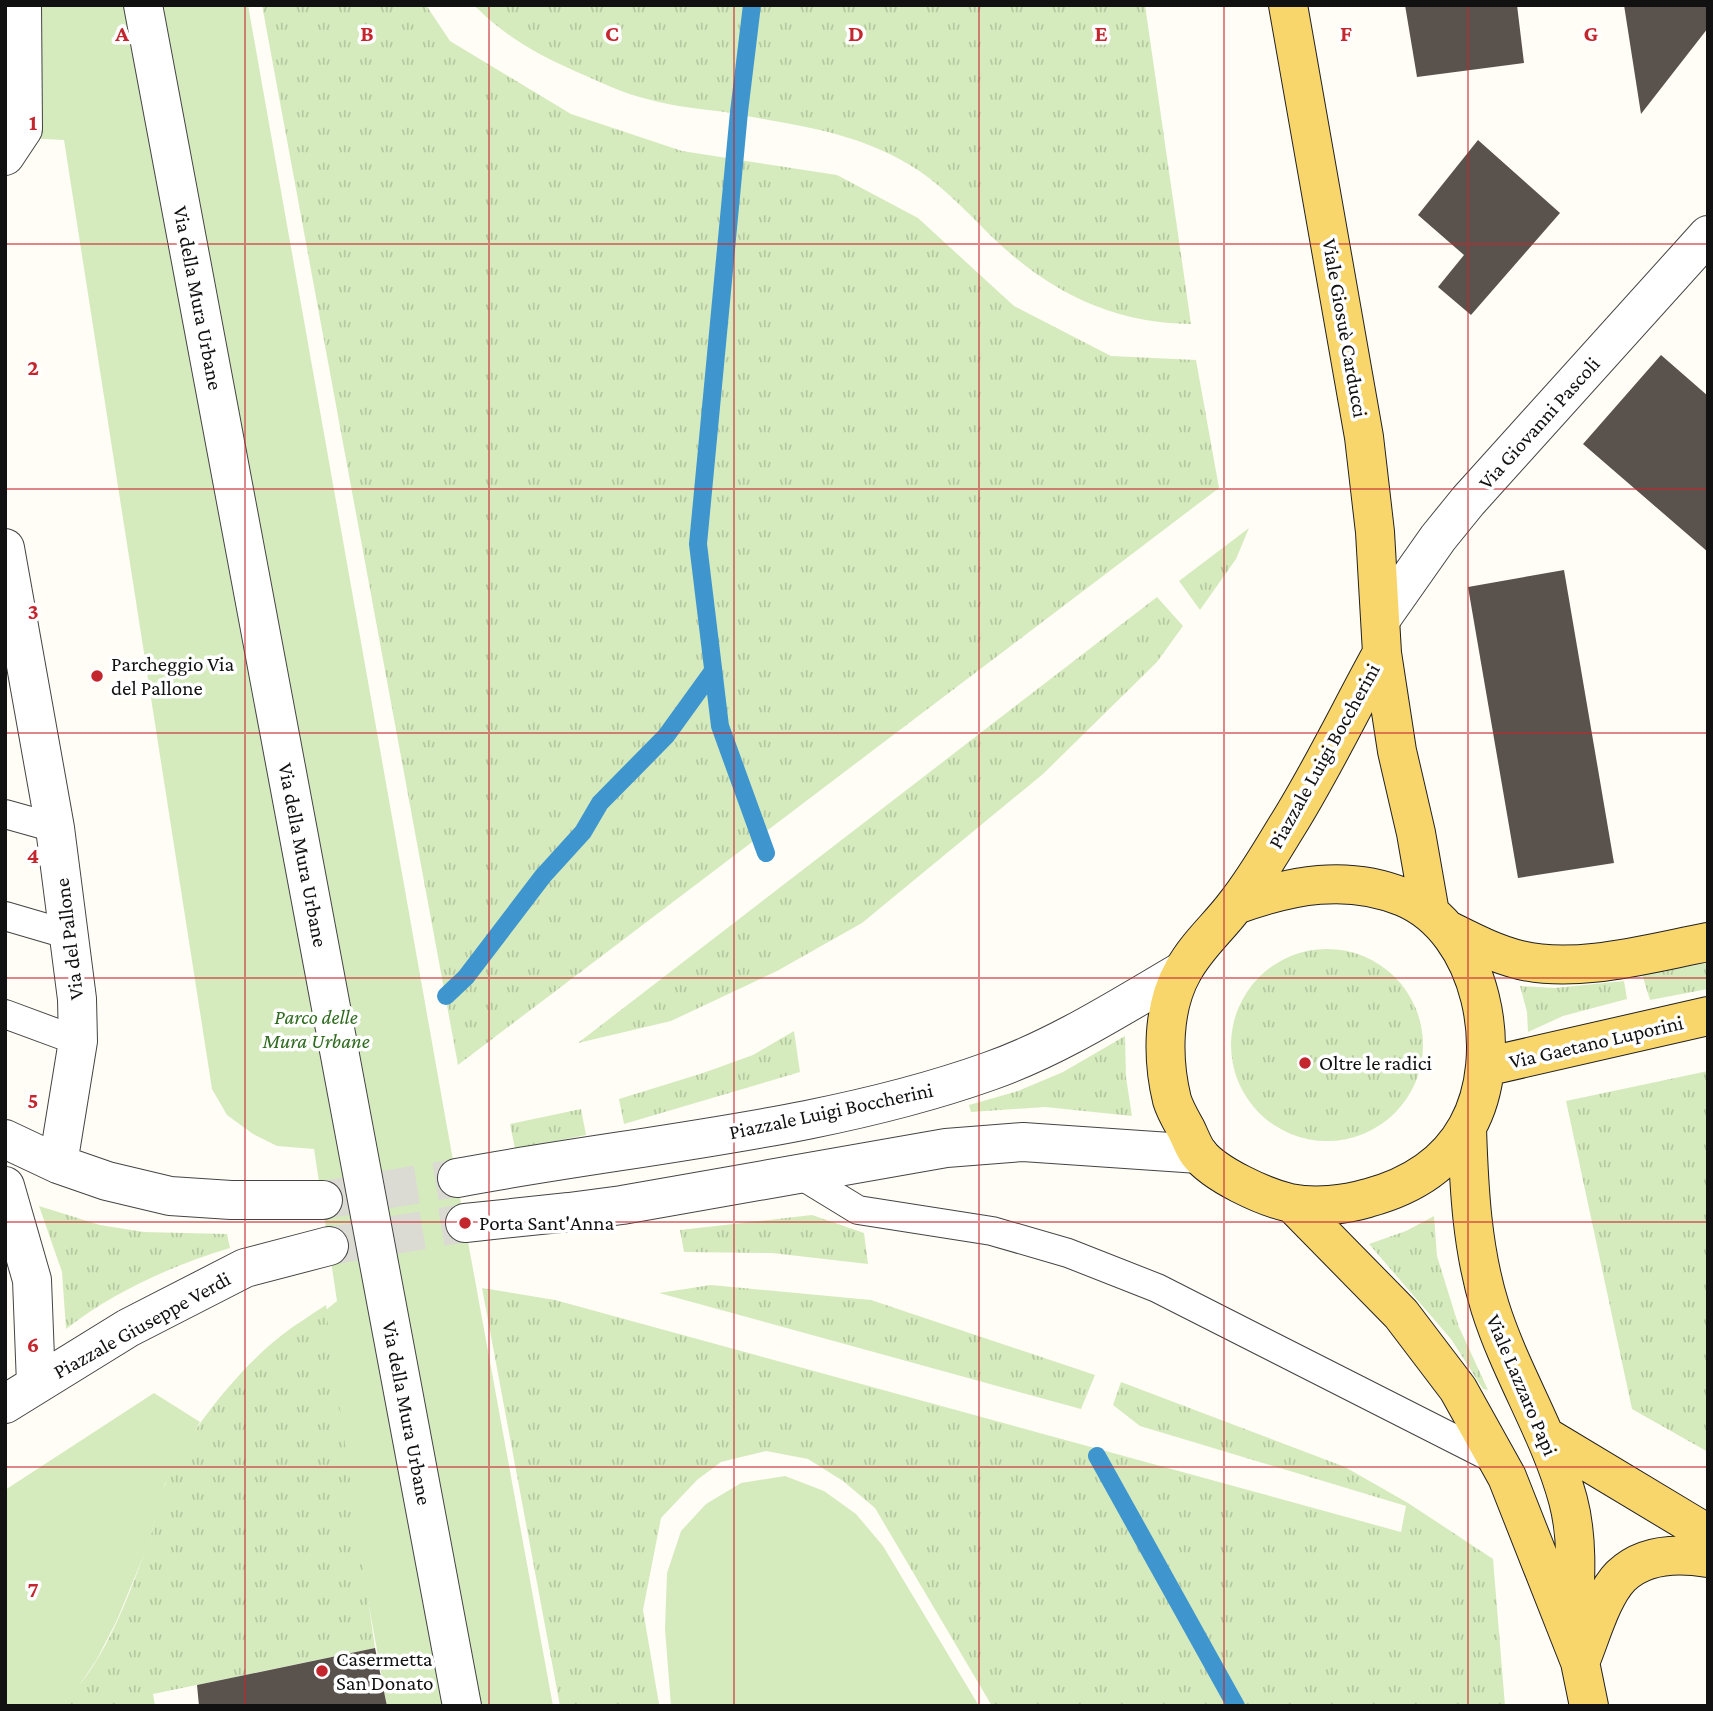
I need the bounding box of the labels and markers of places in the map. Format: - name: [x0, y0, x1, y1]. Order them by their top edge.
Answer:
- place label: Parcheggio Via del Pallone: [111, 652, 234, 700]
- marker: Parcheggio Via del Pallone: [89, 668, 105, 684]
- place label: Oltre le radici: [1319, 1051, 1432, 1075]
- marker: Oltre le radici: [1297, 1055, 1313, 1071]
- place label: Porta Sant'Anna: [479, 1211, 614, 1235]
- marker: Porta Sant'Anna: [457, 1215, 473, 1231]
- place label: Casermetta San Donato: [336, 1647, 433, 1695]
- marker: Casermetta San Donato: [314, 1663, 330, 1679]

